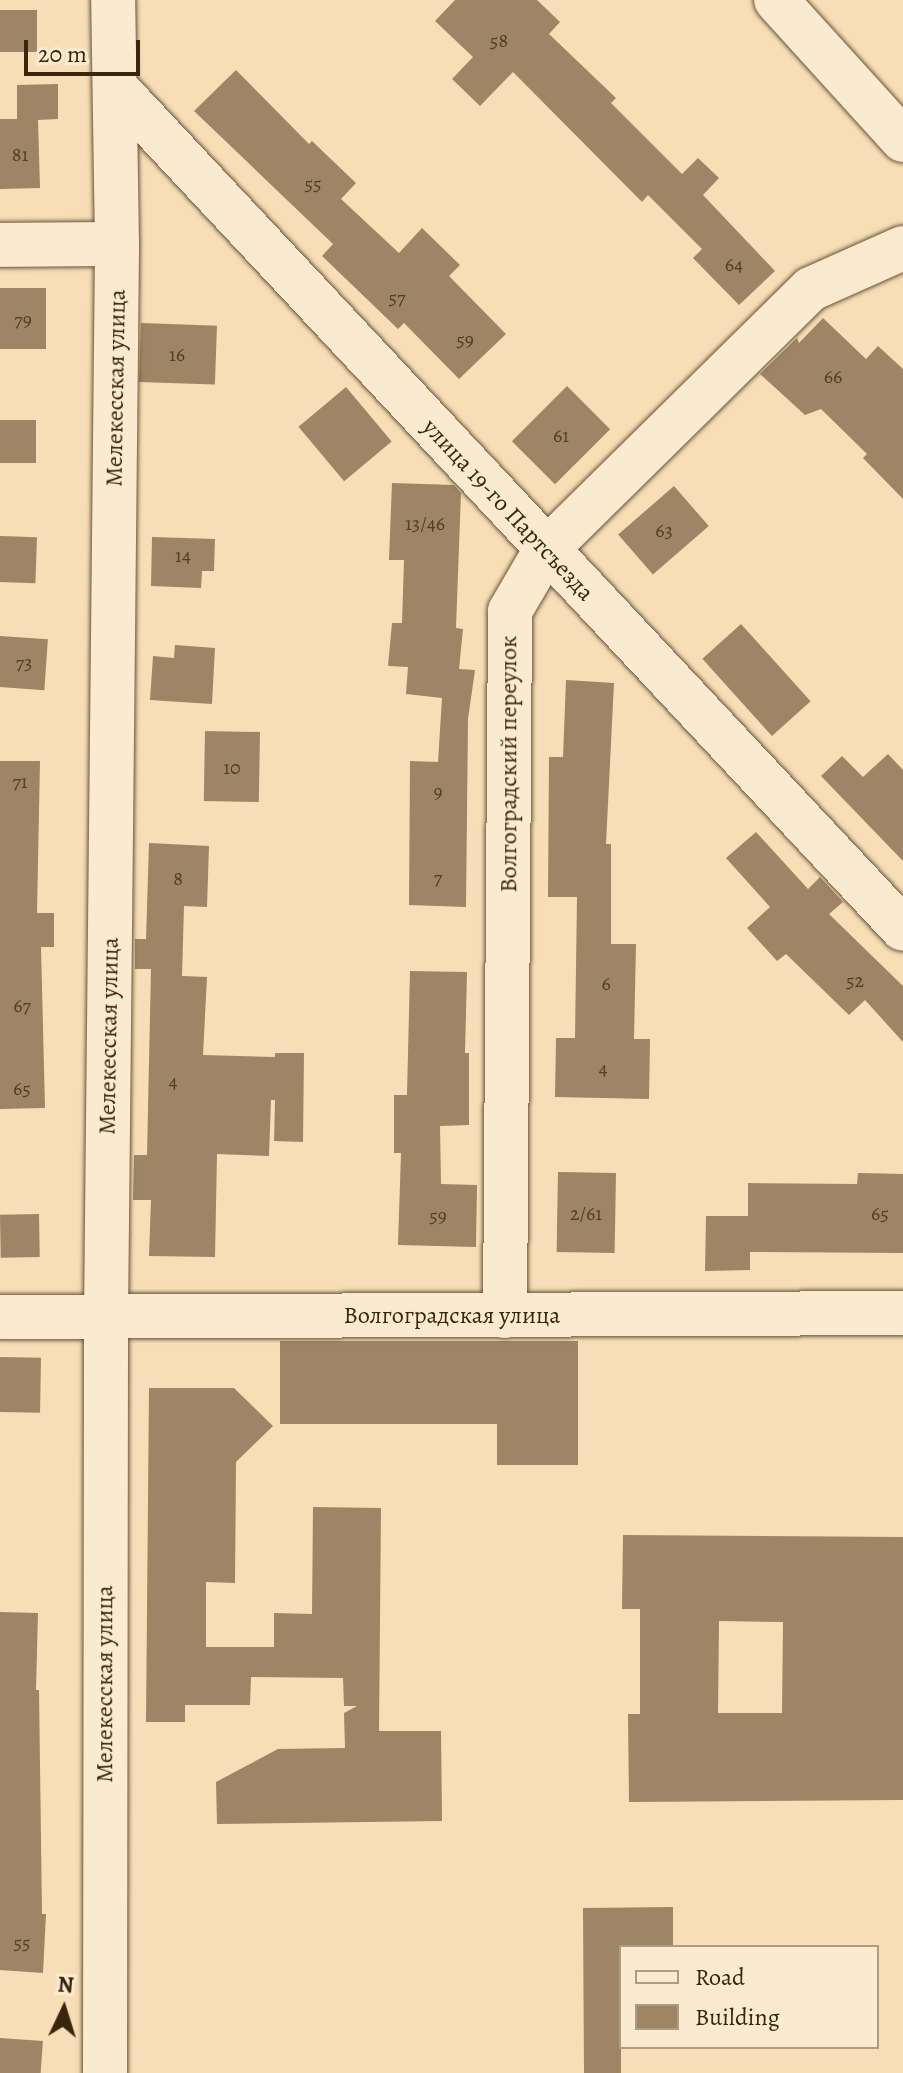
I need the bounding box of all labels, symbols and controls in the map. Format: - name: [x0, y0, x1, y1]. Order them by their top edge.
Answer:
- scale bar: [28, 24, 144, 74]
- house number: 58: [490, 28, 508, 52]
- text: 20 m: [38, 38, 87, 70]
- house number: 81: [12, 142, 28, 166]
- house number: 55: [304, 171, 322, 195]
- house number: 64: [725, 252, 743, 276]
- house number: 57: [389, 285, 405, 309]
- street label: Мелекесская улица: [100, 289, 132, 487]
- house number: 79: [14, 307, 32, 331]
- house number: 59: [456, 327, 474, 351]
- house number: 16: [169, 342, 185, 366]
- house number: 66: [824, 364, 842, 388]
- street label: улица 19-го Партсъезда: [416, 413, 600, 607]
- house number: 61: [553, 423, 569, 447]
- house number: 13/46: [405, 511, 445, 535]
- house number: 63: [655, 518, 673, 542]
- house number: 14: [175, 543, 191, 567]
- street label: Волгоградский переулок: [495, 635, 523, 893]
- house number: 73: [16, 650, 32, 674]
- house number: 10: [223, 755, 241, 779]
- house number: 71: [12, 769, 28, 793]
- house number: 9: [433, 779, 443, 803]
- house number: 7: [434, 865, 442, 889]
- house number: 8: [173, 866, 183, 890]
- street label: Мелекесская улица: [93, 937, 125, 1135]
- house number: 52: [846, 968, 864, 992]
- house number: 6: [601, 971, 611, 995]
- house number: 67: [13, 993, 31, 1017]
- house number: 4: [598, 1056, 608, 1080]
- house number: 4: [168, 1069, 178, 1093]
- house number: 65: [13, 1076, 31, 1100]
- house number: 2/61: [570, 1201, 602, 1225]
- house number: 65: [871, 1201, 889, 1225]
- house number: 59: [429, 1203, 447, 1227]
- street label: Волгоградская улица: [344, 1302, 560, 1330]
- street label: Мелекесская улица: [91, 1585, 119, 1783]
- house number: 55: [13, 1930, 31, 1954]
- legend: [619, 1945, 879, 2049]
- text: Road: [695, 1961, 745, 1993]
- north arrow: [24, 1969, 104, 2049]
- text: N: [57, 1970, 75, 2001]
- text: Building: [695, 2001, 780, 2033]

